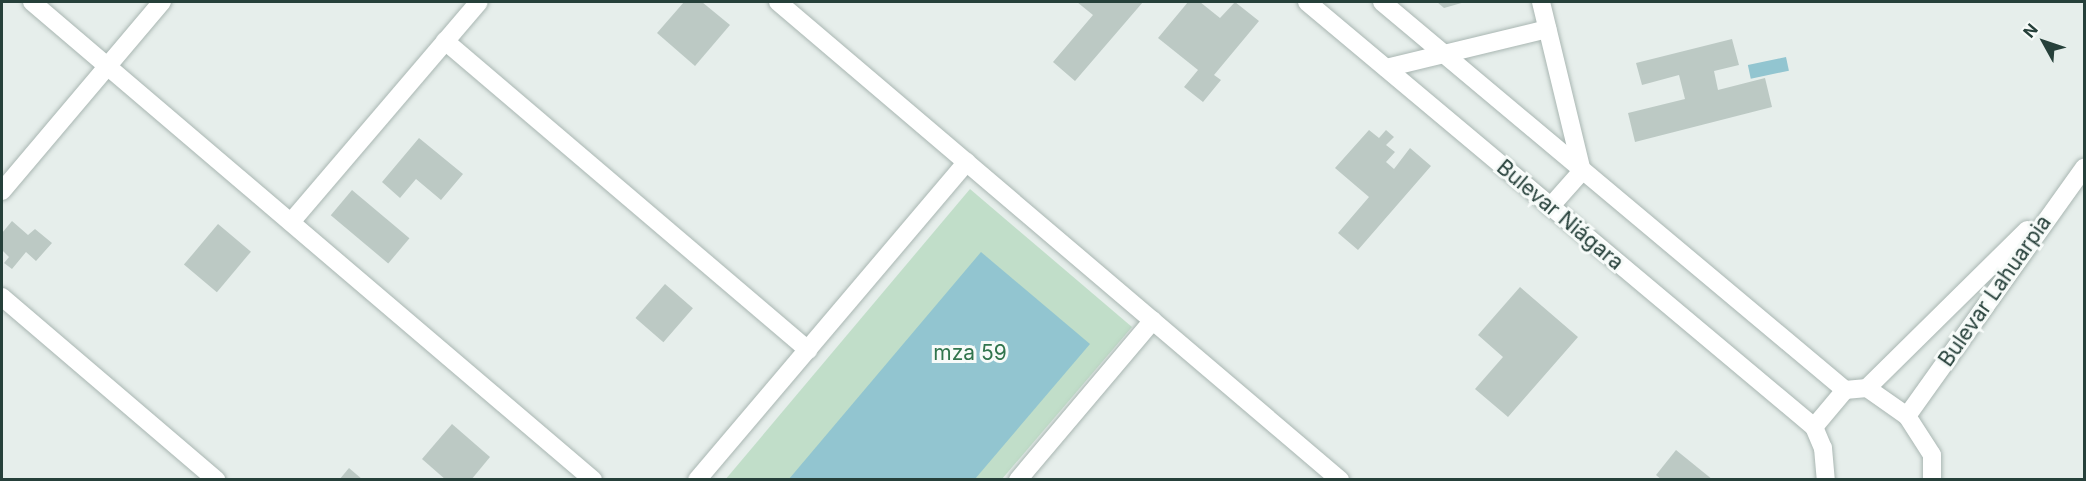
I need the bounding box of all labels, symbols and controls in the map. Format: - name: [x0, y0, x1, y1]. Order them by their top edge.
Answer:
- north arrow: [2014, 12, 2074, 72]
- text: N: [2019, 19, 2042, 42]
- street label: Bulevar Niágara: [1492, 155, 1628, 275]
- street label: Bulevar Lahuarpia: [1933, 211, 2057, 371]
- park label: mza 59: [933, 340, 1007, 366]

